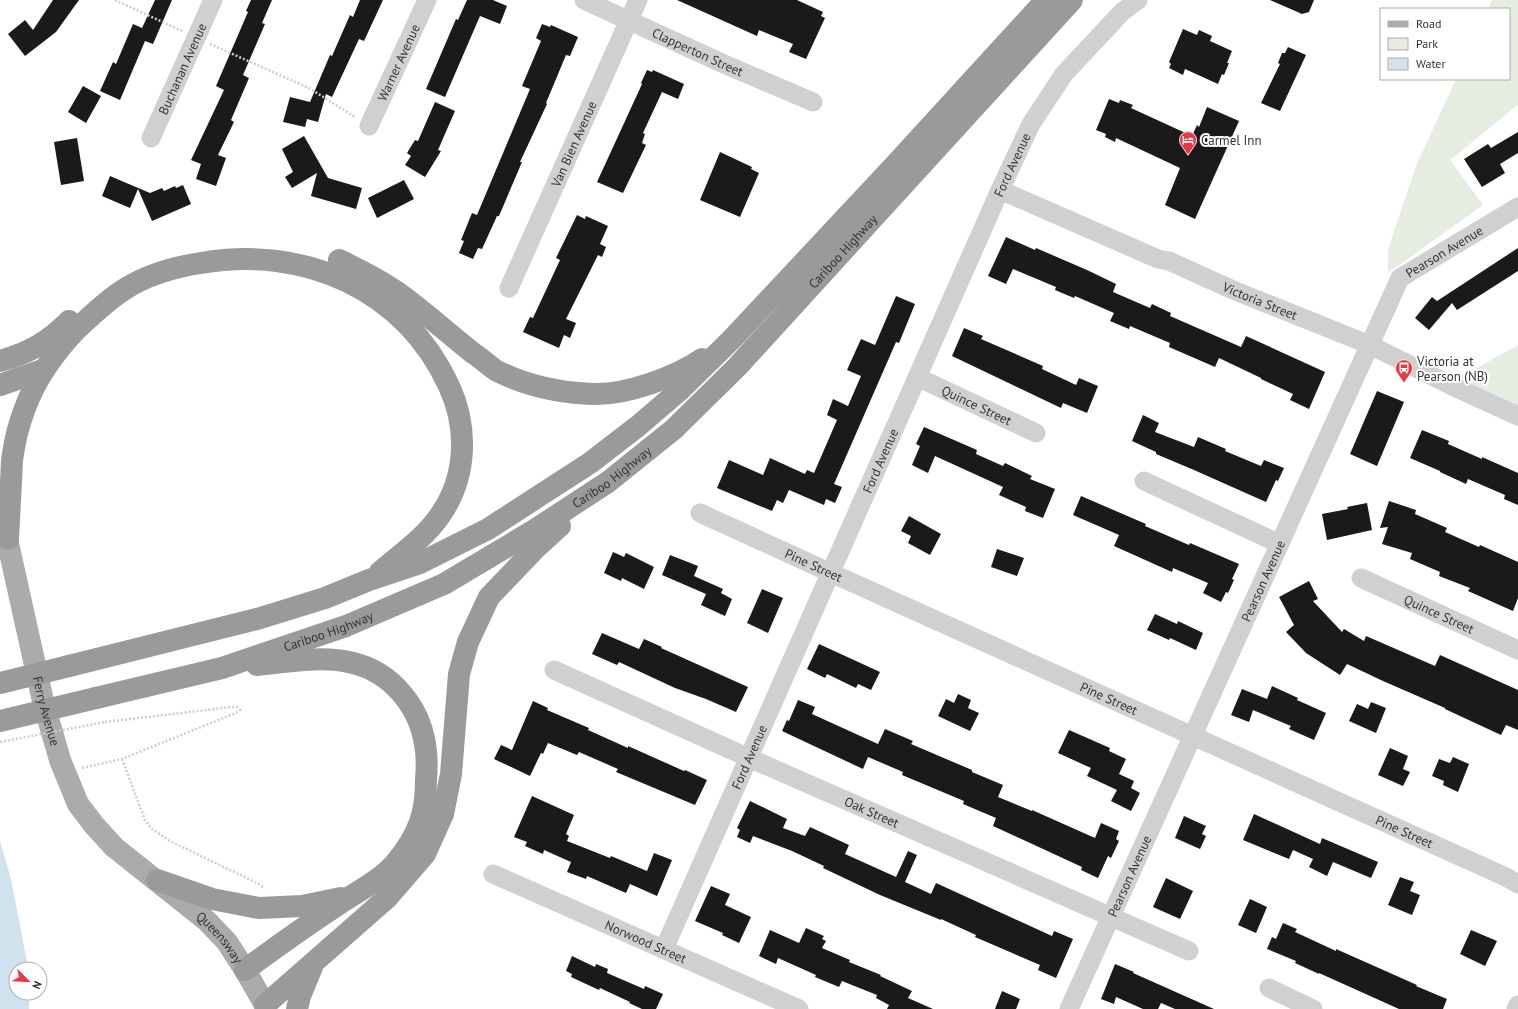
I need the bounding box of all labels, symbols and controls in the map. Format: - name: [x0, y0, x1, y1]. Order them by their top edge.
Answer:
- legend: [1380, 8, 1510, 80]
- text: Road: [1416, 16, 1441, 31]
- street label: Buchanan Avenue: [154, 20, 210, 117]
- street label: Warner Avenue: [373, 21, 423, 104]
- street label: Clapperton Street: [649, 24, 746, 80]
- text: Park: [1416, 36, 1438, 51]
- text: Water: [1416, 56, 1446, 71]
- street label: Van Bien Avenue: [547, 98, 600, 190]
- street label: Ford Avenue: [990, 130, 1034, 199]
- hotel icon: Carmel Inn: [1178, 130, 1198, 155]
- place label: Carmel Inn: [1201, 132, 1262, 149]
- street label: Cariboo Highway: [805, 211, 881, 292]
- street label: Pearson Avenue: [1402, 222, 1486, 281]
- street label: Victoria Street: [1219, 278, 1300, 324]
- place label: Victoria at Pearson (NB): [1416, 353, 1488, 385]
- bus stop icon: Victoria at Pearson (NB): [1394, 358, 1414, 383]
- street label: Quince Street: [939, 381, 1015, 429]
- street label: Ford Avenue: [858, 426, 902, 496]
- street label: Cariboo Highway: [569, 442, 655, 512]
- street label: Pearson Avenue: [1237, 537, 1289, 624]
- street label: Pine Street: [782, 545, 846, 586]
- street label: Quince Street: [1401, 590, 1478, 638]
- street label: Cariboo Highway: [281, 607, 376, 655]
- street label: Ferry Avenue: [29, 675, 64, 748]
- street label: Pine Street: [1078, 678, 1141, 719]
- street label: Ford Avenue: [727, 722, 771, 792]
- street label: Oak Street: [842, 792, 902, 832]
- street label: Pine Street: [1373, 811, 1436, 852]
- street label: Pearson Avenue: [1103, 833, 1155, 919]
- street label: Queensway: [193, 907, 247, 966]
- street label: Norwood Street: [602, 916, 690, 967]
- north arrow: [8, 961, 48, 1001]
- text: N: [29, 979, 45, 991]

